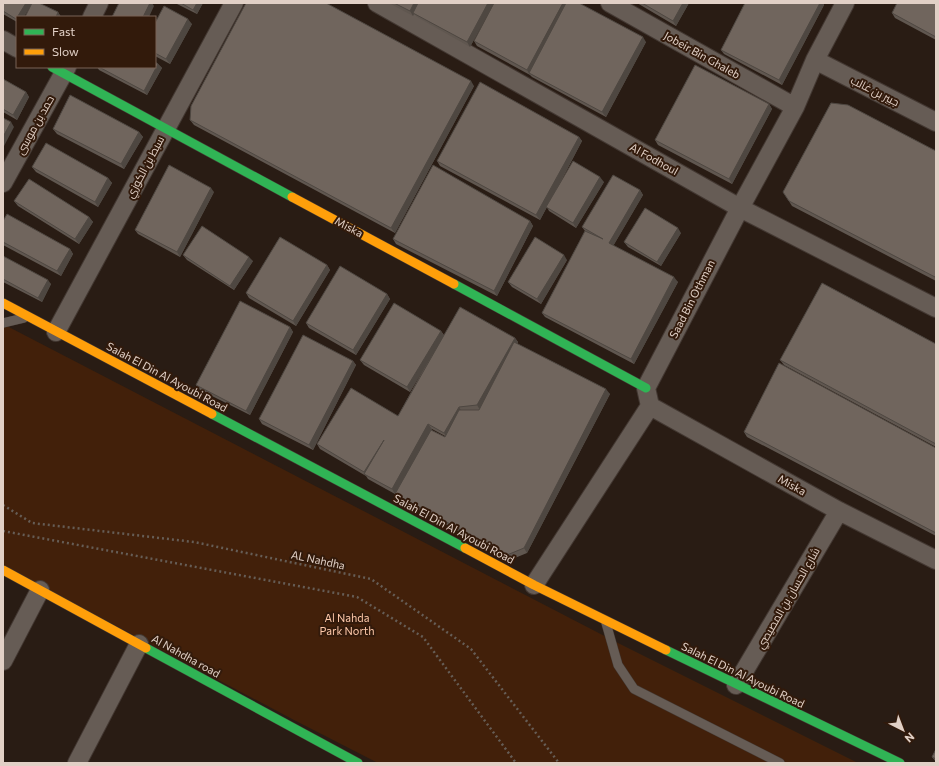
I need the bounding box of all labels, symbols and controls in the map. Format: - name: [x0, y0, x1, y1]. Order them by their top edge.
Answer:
- legend: [16, 16, 156, 68]
- text: Fast: [52, 24, 75, 38]
- street label: Jobeir Bin Ghaleb: [661, 28, 743, 82]
- text: Slow: [52, 44, 79, 58]
- street label: جبير بن غالب: [848, 73, 902, 109]
- street label: حمد بن موسى: [13, 93, 57, 157]
- street label: سبط بن الكوزي: [123, 134, 169, 201]
- street label: Al Fodhoul: [628, 140, 681, 177]
- street label: Miska: [333, 214, 366, 239]
- street label: Saad Bin Othman: [666, 257, 717, 340]
- street label: Salah El Din Al Ayoubi Road: [105, 339, 230, 414]
- street label: Miska: [776, 472, 809, 498]
- street label: Salah El Din Al Ayoubi Road: [392, 491, 517, 566]
- street label: شارع الحسان بن المصيصي: [753, 545, 824, 652]
- street label: AL Nahdha: [290, 547, 346, 572]
- park label: Al Nahda Park North: [319, 611, 375, 637]
- street label: Al Nahdha road: [150, 631, 223, 680]
- street label: Salah El Din Al Ayoubi Road: [680, 639, 807, 710]
- north arrow: [883, 710, 923, 750]
- text: N: [903, 730, 917, 745]

